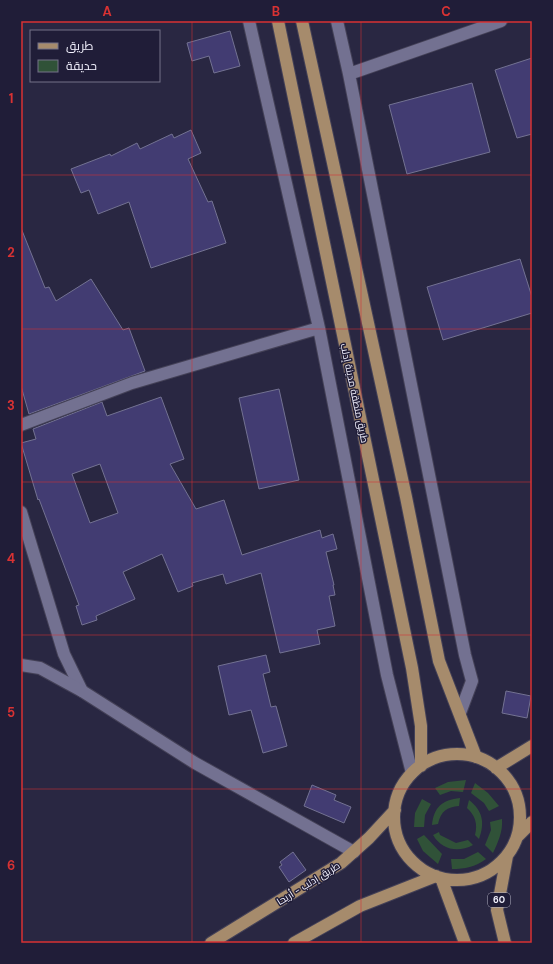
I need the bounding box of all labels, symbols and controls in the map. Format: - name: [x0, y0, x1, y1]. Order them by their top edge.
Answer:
- text: A: [102, 3, 112, 20]
- text: B: [272, 3, 280, 20]
- text: C: [441, 3, 451, 20]
- legend: [30, 30, 160, 82]
- text: طريق: [66, 38, 94, 54]
- text: حديقة: [66, 58, 97, 74]
- text: 1: [9, 90, 13, 107]
- text: 2: [7, 244, 15, 261]
- street label: طريق منطقة مدينة إدلب: [338, 342, 371, 444]
- text: 3: [7, 397, 15, 414]
- text: 4: [7, 550, 15, 567]
- text: 5: [7, 704, 15, 721]
- text: 6: [7, 857, 15, 874]
- street label: طريق إدلب - أريحا: [274, 859, 342, 908]
- road number: 60: [488, 893, 510, 907]

